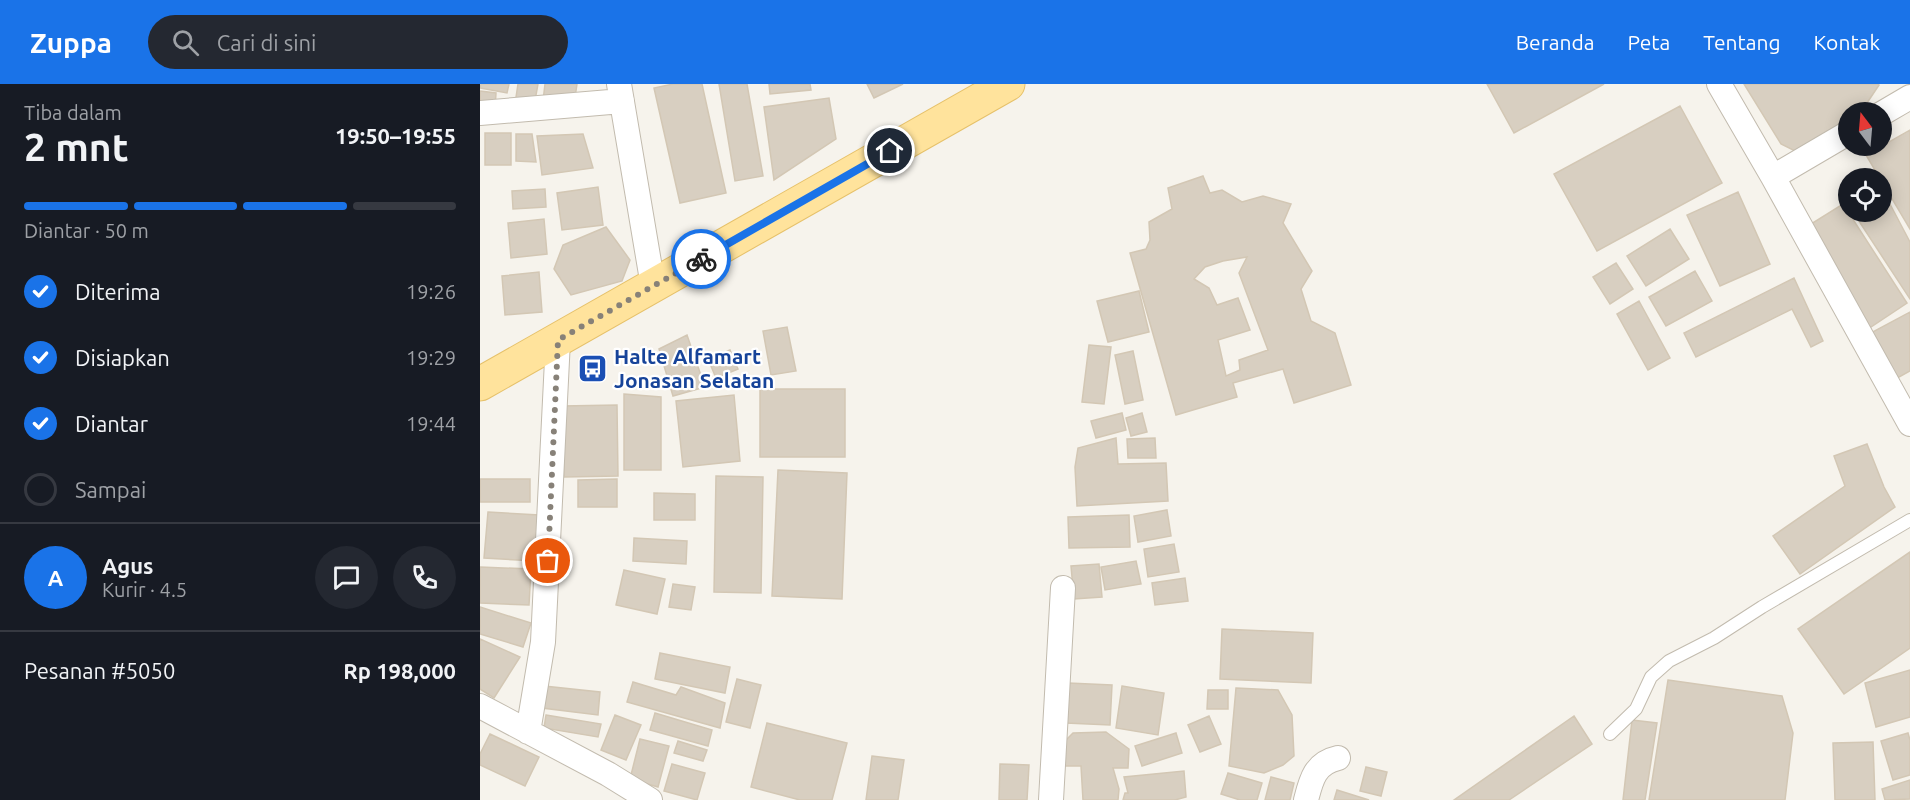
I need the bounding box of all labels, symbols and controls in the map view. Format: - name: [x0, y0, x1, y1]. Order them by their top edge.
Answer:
- search box: [148, 15, 568, 69]
- icon: search: [169, 26, 202, 59]
- text: Zuppa: [30, 27, 112, 58]
- text: Cari di sini: [217, 30, 316, 55]
- text: Beranda: [1516, 30, 1595, 54]
- text: Peta: [1628, 30, 1670, 54]
- text: Tentang: [1703, 30, 1781, 54]
- text: Kontak: [1814, 30, 1880, 54]
- text: Tiba dalam: [24, 101, 122, 124]
- north arrow: [1838, 102, 1892, 156]
- map controls: [1838, 102, 1892, 222]
- text: 19:50–19:55: [335, 123, 456, 148]
- text: 2 mnt: [24, 125, 128, 168]
- pin: [864, 125, 915, 176]
- icon: home: [873, 134, 906, 167]
- button: locate: [1838, 168, 1892, 222]
- text: Diantar · 50 m: [24, 219, 149, 242]
- courier: [671, 229, 731, 289]
- icon: bike: [685, 243, 718, 276]
- icon: check: [24, 275, 57, 308]
- text: Diterima: [75, 279, 161, 304]
- text: 19:26: [406, 280, 456, 303]
- icon: check: [24, 341, 57, 374]
- place label: Halte Alfamart Jonasan Selatan: [614, 344, 774, 392]
- text: Disiapkan: [75, 345, 170, 370]
- text: 19:29: [406, 346, 456, 369]
- bus stop icon: Halte Alfamart Jonasan Selatan: [577, 353, 609, 385]
- icon: check: [24, 407, 57, 440]
- text: Diantar: [75, 411, 148, 436]
- text: 19:44: [406, 412, 456, 435]
- text: Sampai: [75, 477, 146, 502]
- pin: [522, 535, 573, 586]
- icon: bag: [531, 544, 564, 577]
- button: chat: [315, 546, 378, 609]
- button: phone: [393, 546, 456, 609]
- text: Agus: [102, 553, 154, 578]
- text: A: [48, 565, 63, 590]
- text: Kurir · 4.5: [102, 578, 187, 601]
- text: Pesanan #5050: [24, 658, 175, 683]
- text: Rp 198,000: [343, 658, 456, 683]

